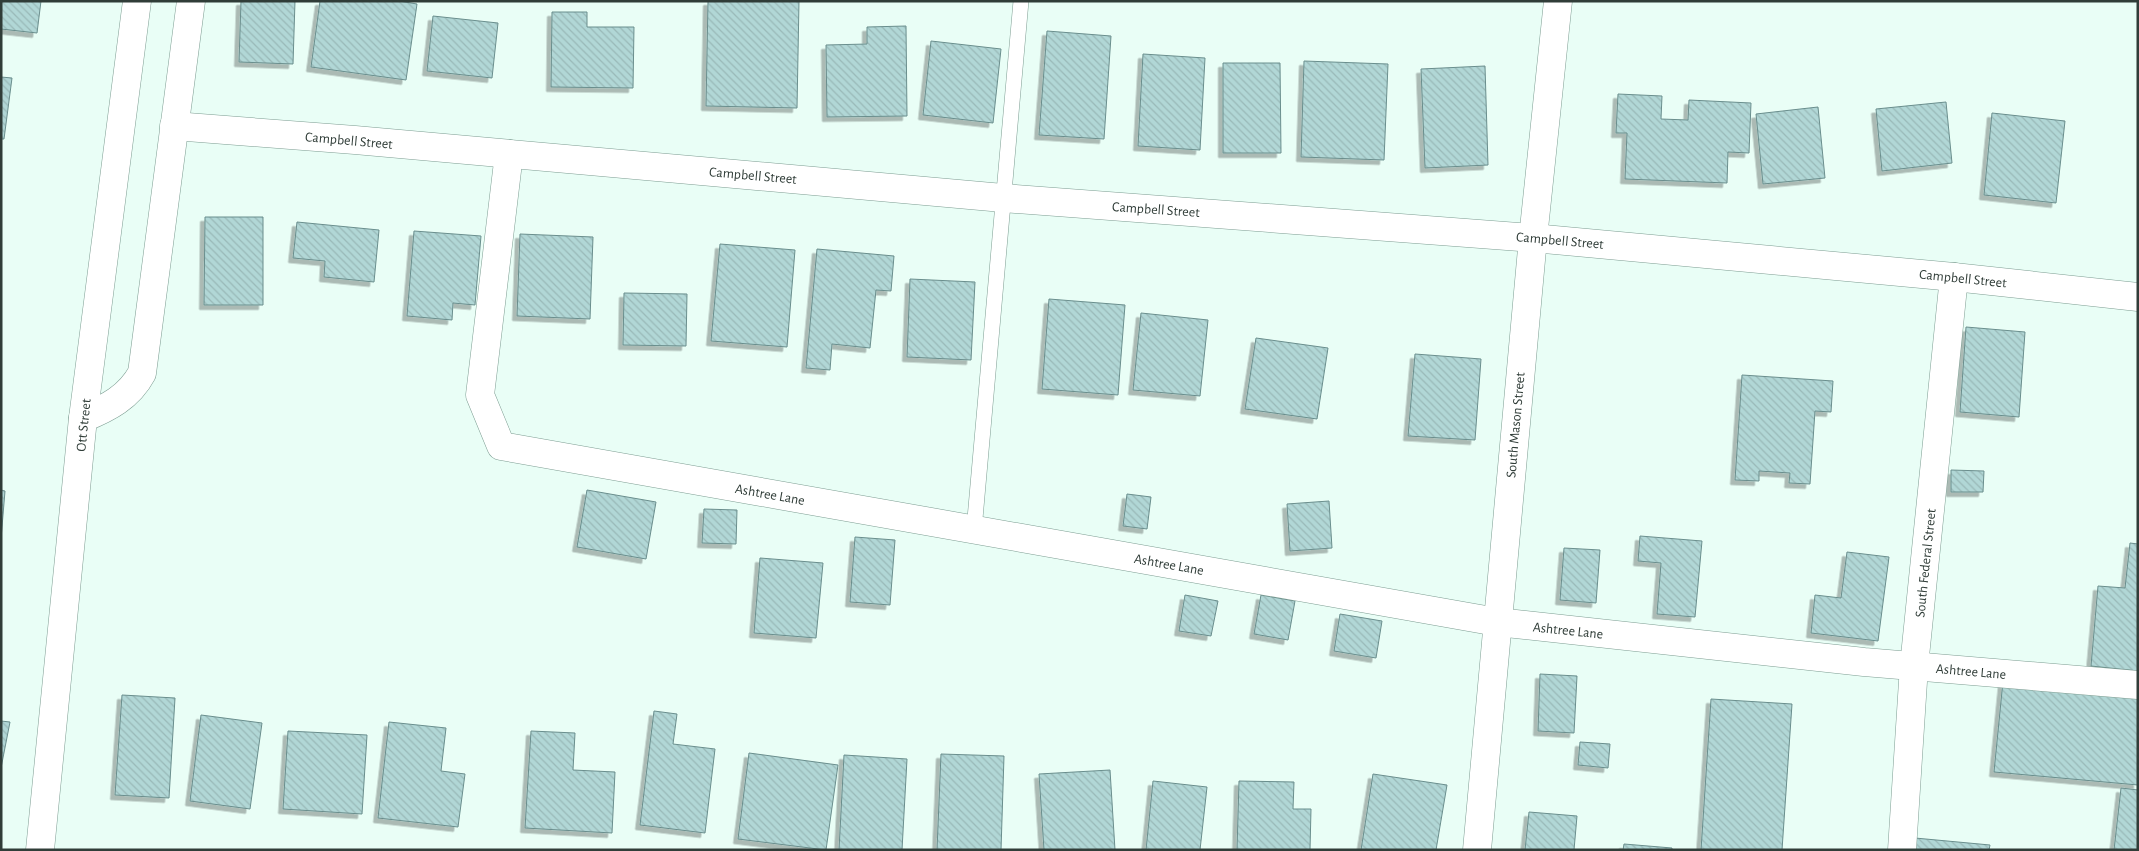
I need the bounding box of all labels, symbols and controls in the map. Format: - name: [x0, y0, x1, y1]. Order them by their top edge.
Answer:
- street label: Campbell Street: [305, 130, 394, 152]
- street label: Campbell Street: [709, 165, 798, 187]
- street label: Campbell Street: [1112, 200, 1201, 220]
- street label: Campbell Street: [1516, 230, 1605, 252]
- street label: Campbell Street: [1919, 267, 2008, 291]
- street label: South Mason Street: [1504, 371, 1528, 479]
- street label: Ott Street: [74, 397, 94, 452]
- street label: Ashtree Lane: [734, 482, 806, 508]
- street label: South Federal Street: [1913, 507, 1939, 618]
- street label: Ashtree Lane: [1133, 552, 1205, 578]
- street label: Ashtree Lane: [1532, 620, 1604, 642]
- street label: Ashtree Lane: [1935, 662, 2007, 682]

